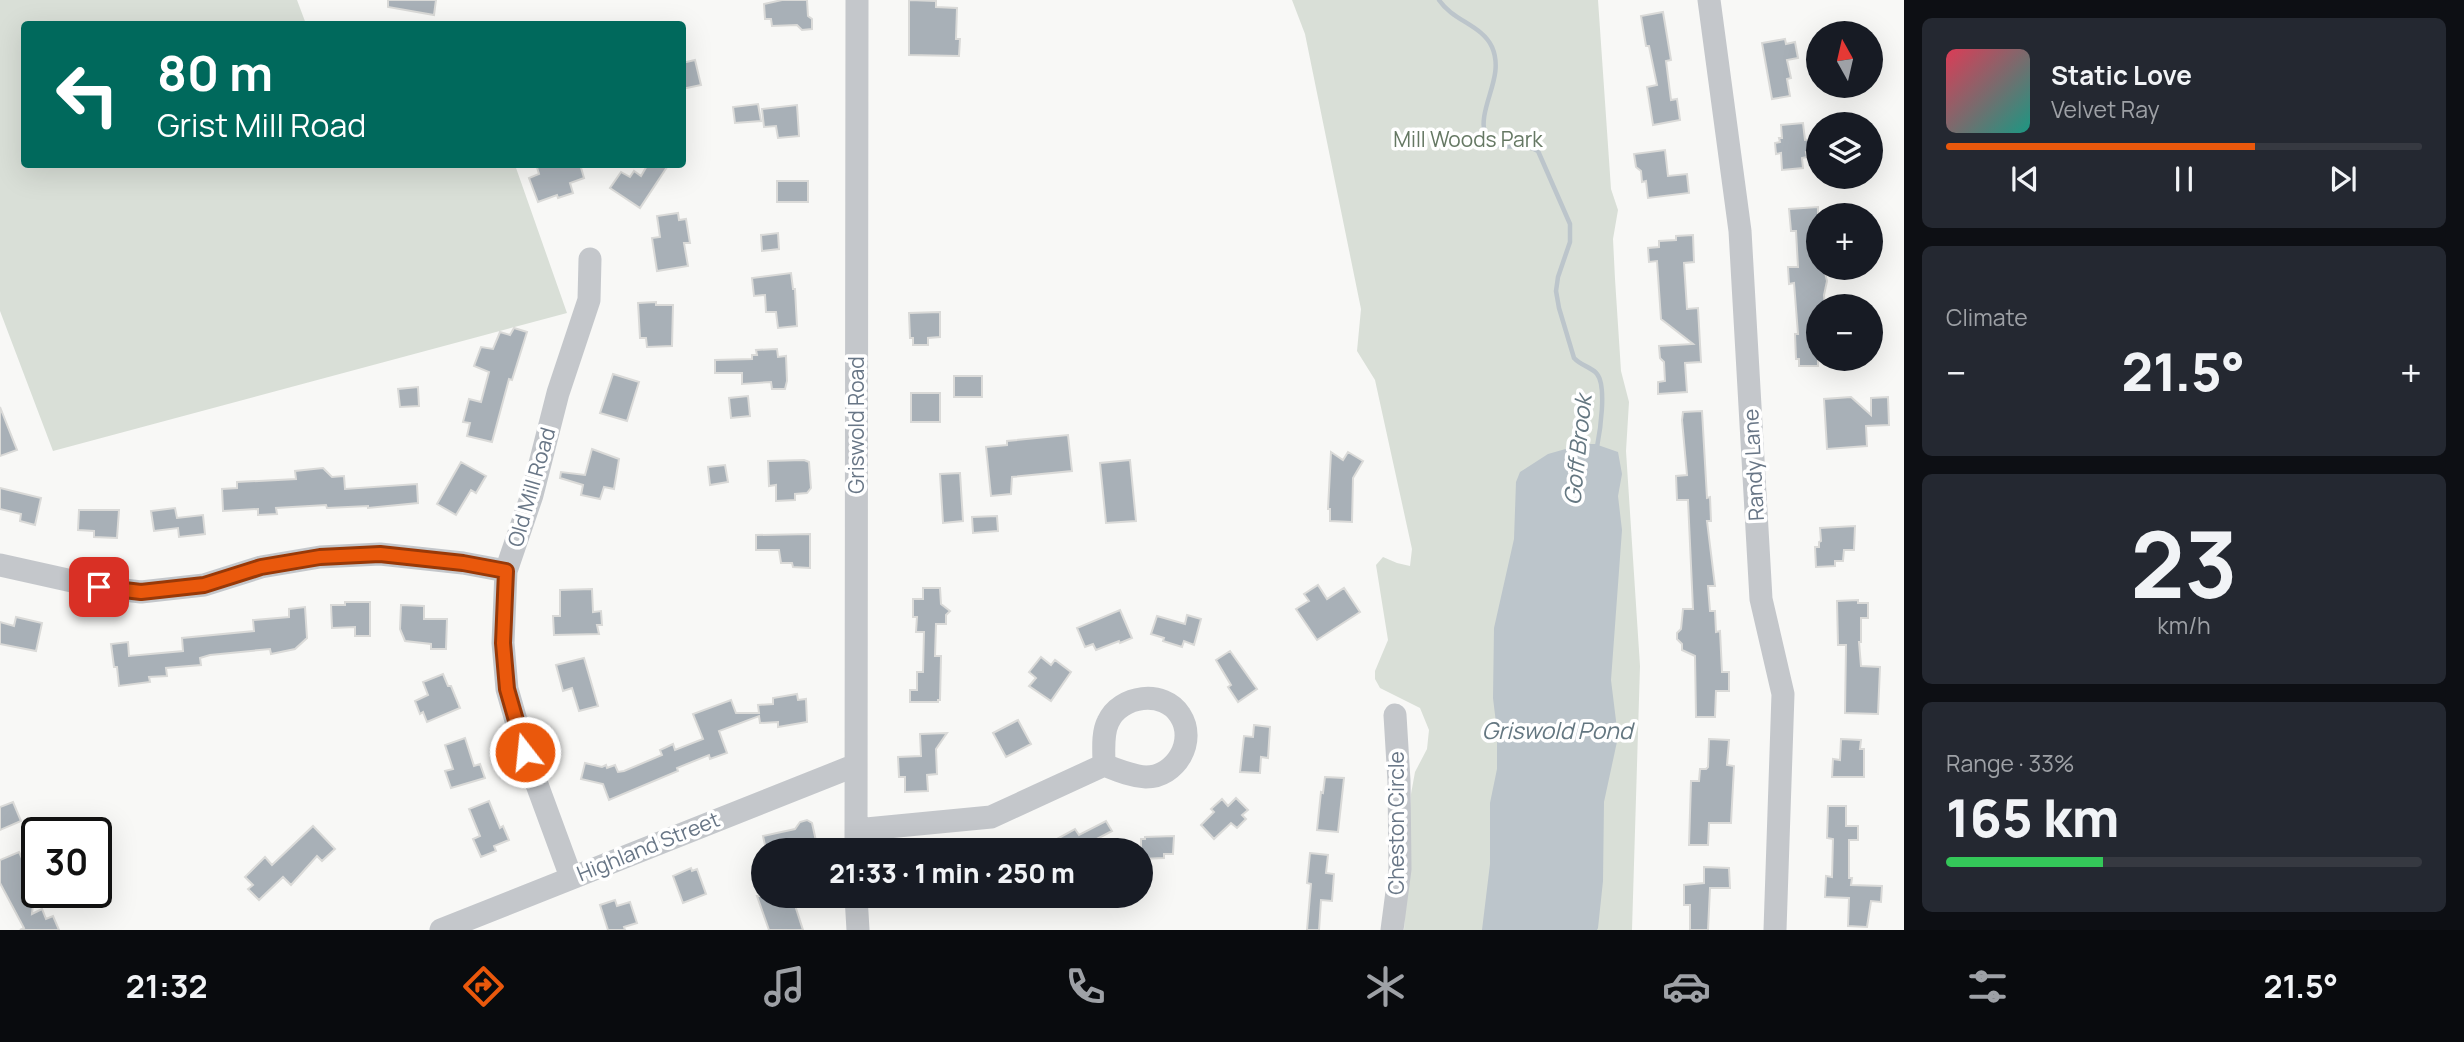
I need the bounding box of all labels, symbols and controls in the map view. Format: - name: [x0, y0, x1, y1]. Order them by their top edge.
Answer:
- north arrow: [1806, 21, 1883, 98]
- map controls: [1806, 21, 1883, 371]
- text: 80 m: [157, 39, 273, 106]
- icon: left: [42, 49, 133, 140]
- text: Static Love: [2051, 57, 2192, 93]
- text: Velvet Ray: [2051, 93, 2160, 125]
- text: Grist Mill Road: [157, 103, 366, 147]
- button: layers: [1806, 112, 1883, 189]
- park label: Mill Woods Park: [1393, 125, 1543, 153]
- icon: previous: [2006, 160, 2044, 198]
- icon: pause: [2165, 160, 2203, 198]
- icon: next: [2324, 160, 2362, 198]
- button: +: [1806, 203, 1883, 280]
- button: −: [1806, 294, 1883, 371]
- text: Climate: [1946, 301, 2028, 333]
- text: 21.5°: [2122, 336, 2245, 407]
- text: −: [1946, 346, 1967, 398]
- text: +: [2400, 346, 2422, 398]
- street label: Griswold Road: [842, 356, 870, 494]
- water label: Goff Brook: [1555, 390, 1599, 507]
- street label: Randy Lane: [1736, 408, 1770, 522]
- street label: Old Mill Road: [501, 424, 561, 550]
- text: 23: [2130, 501, 2238, 625]
- pin: [69, 557, 129, 617]
- icon: arrive: [80, 568, 118, 606]
- text: km/h: [2157, 609, 2211, 641]
- water label: Griswold Pond: [1482, 714, 1636, 746]
- position arrow: [488, 715, 562, 789]
- text: Range · 33%: [1946, 747, 2075, 779]
- street label: Cheston Circle: [1382, 751, 1410, 895]
- text: 165 km: [1946, 782, 2119, 853]
- street label: Highland Street: [573, 805, 723, 887]
- speed limit sign: 30: [21, 817, 112, 908]
- text: 21:33 · 1 min · 250 m: [829, 855, 1075, 891]
- icon: directions: [459, 962, 508, 1011]
- icon: music: [760, 962, 809, 1011]
- icon: phone: [1061, 962, 1110, 1011]
- icon: climate: [1361, 962, 1410, 1011]
- icon: car: [1662, 962, 1711, 1011]
- icon: filters: [1963, 962, 2012, 1011]
- text: 21:32: [126, 964, 208, 1008]
- text: 21.5°: [2263, 964, 2338, 1008]

